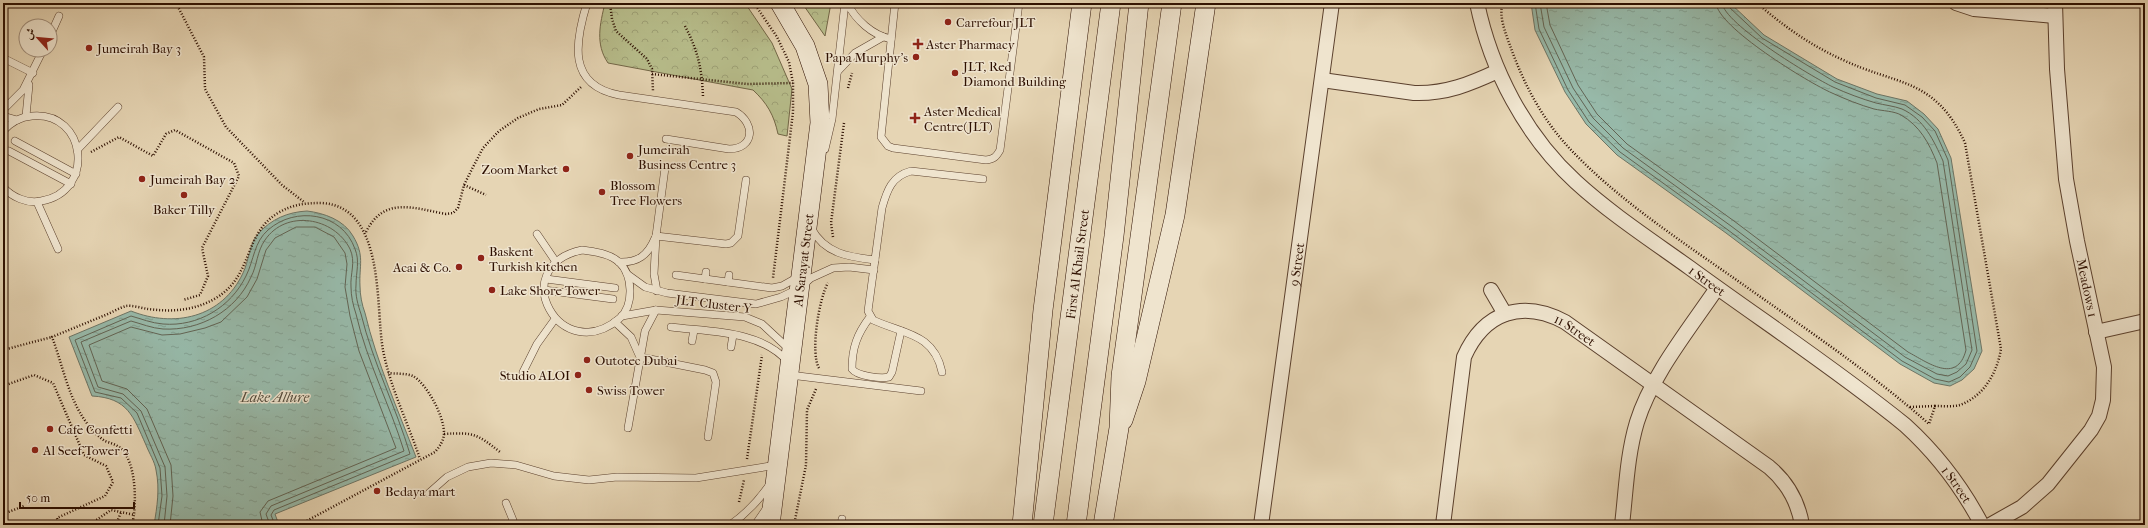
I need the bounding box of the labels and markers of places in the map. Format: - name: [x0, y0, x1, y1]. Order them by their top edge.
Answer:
- place label: Carrefour JLT: [956, 15, 1036, 30]
- marker: Carrefour JLT: [943, 17, 953, 27]
- place label: Aster Pharmacy: [925, 37, 1016, 52]
- marker: Aster Pharmacy: [913, 39, 923, 49]
- place label: Jumeirah Bay 3: [96, 41, 181, 56]
- marker: Jumeirah Bay 3: [84, 43, 94, 53]
- place label: Papa Murphy's: [825, 50, 908, 65]
- marker: Papa Murphy's: [911, 52, 921, 62]
- place label: JLT, Red Diamond Building: [962, 59, 1067, 89]
- marker: JLT, Red Diamond Building: [950, 68, 960, 78]
- place label: Aster Medical Centre(JLT): [923, 104, 1001, 134]
- marker: Aster Medical Centre(JLT): [909, 112, 921, 124]
- place label: Jumeirah Business Centre 3: [637, 142, 736, 172]
- marker: Jumeirah Business Centre 3: [625, 151, 635, 161]
- place label: Zoom Market: [482, 162, 558, 177]
- marker: Zoom Market: [561, 164, 571, 174]
- place label: Jumeirah Bay 2: [149, 172, 236, 187]
- marker: Jumeirah Bay 2: [137, 174, 147, 184]
- place label: Blossom Tree Flowers: [610, 178, 682, 208]
- marker: Blossom Tree Flowers: [597, 187, 607, 197]
- marker: Baker Tilly: [179, 190, 189, 200]
- place label: Baker Tilly: [153, 202, 216, 217]
- place label: Baskent Turkish kitchen: [489, 244, 578, 274]
- marker: Baskent Turkish kitchen: [476, 253, 486, 263]
- place label: Acai & Co.: [392, 260, 451, 275]
- marker: Acai & Co.: [454, 262, 464, 272]
- place label: Lake Shore Tower: [500, 283, 600, 298]
- marker: Lake Shore Tower: [487, 285, 497, 295]
- place label: Outotec Dubai: [595, 353, 677, 368]
- marker: Outotec Dubai: [582, 355, 592, 365]
- place label: Studio ALOI: [500, 368, 570, 383]
- marker: Studio ALOI: [573, 370, 583, 380]
- place label: Swiss Tower: [597, 383, 665, 398]
- marker: Swiss Tower: [584, 385, 594, 395]
- place label: Cafe Confetti: [58, 422, 133, 437]
- marker: Cafe Confetti: [45, 424, 55, 434]
- place label: Al Seef Tower 2: [42, 443, 130, 458]
- marker: Al Seef Tower 2: [30, 445, 40, 455]
- place label: Bedaya mart: [385, 484, 456, 499]
- marker: Bedaya mart: [372, 486, 382, 496]

